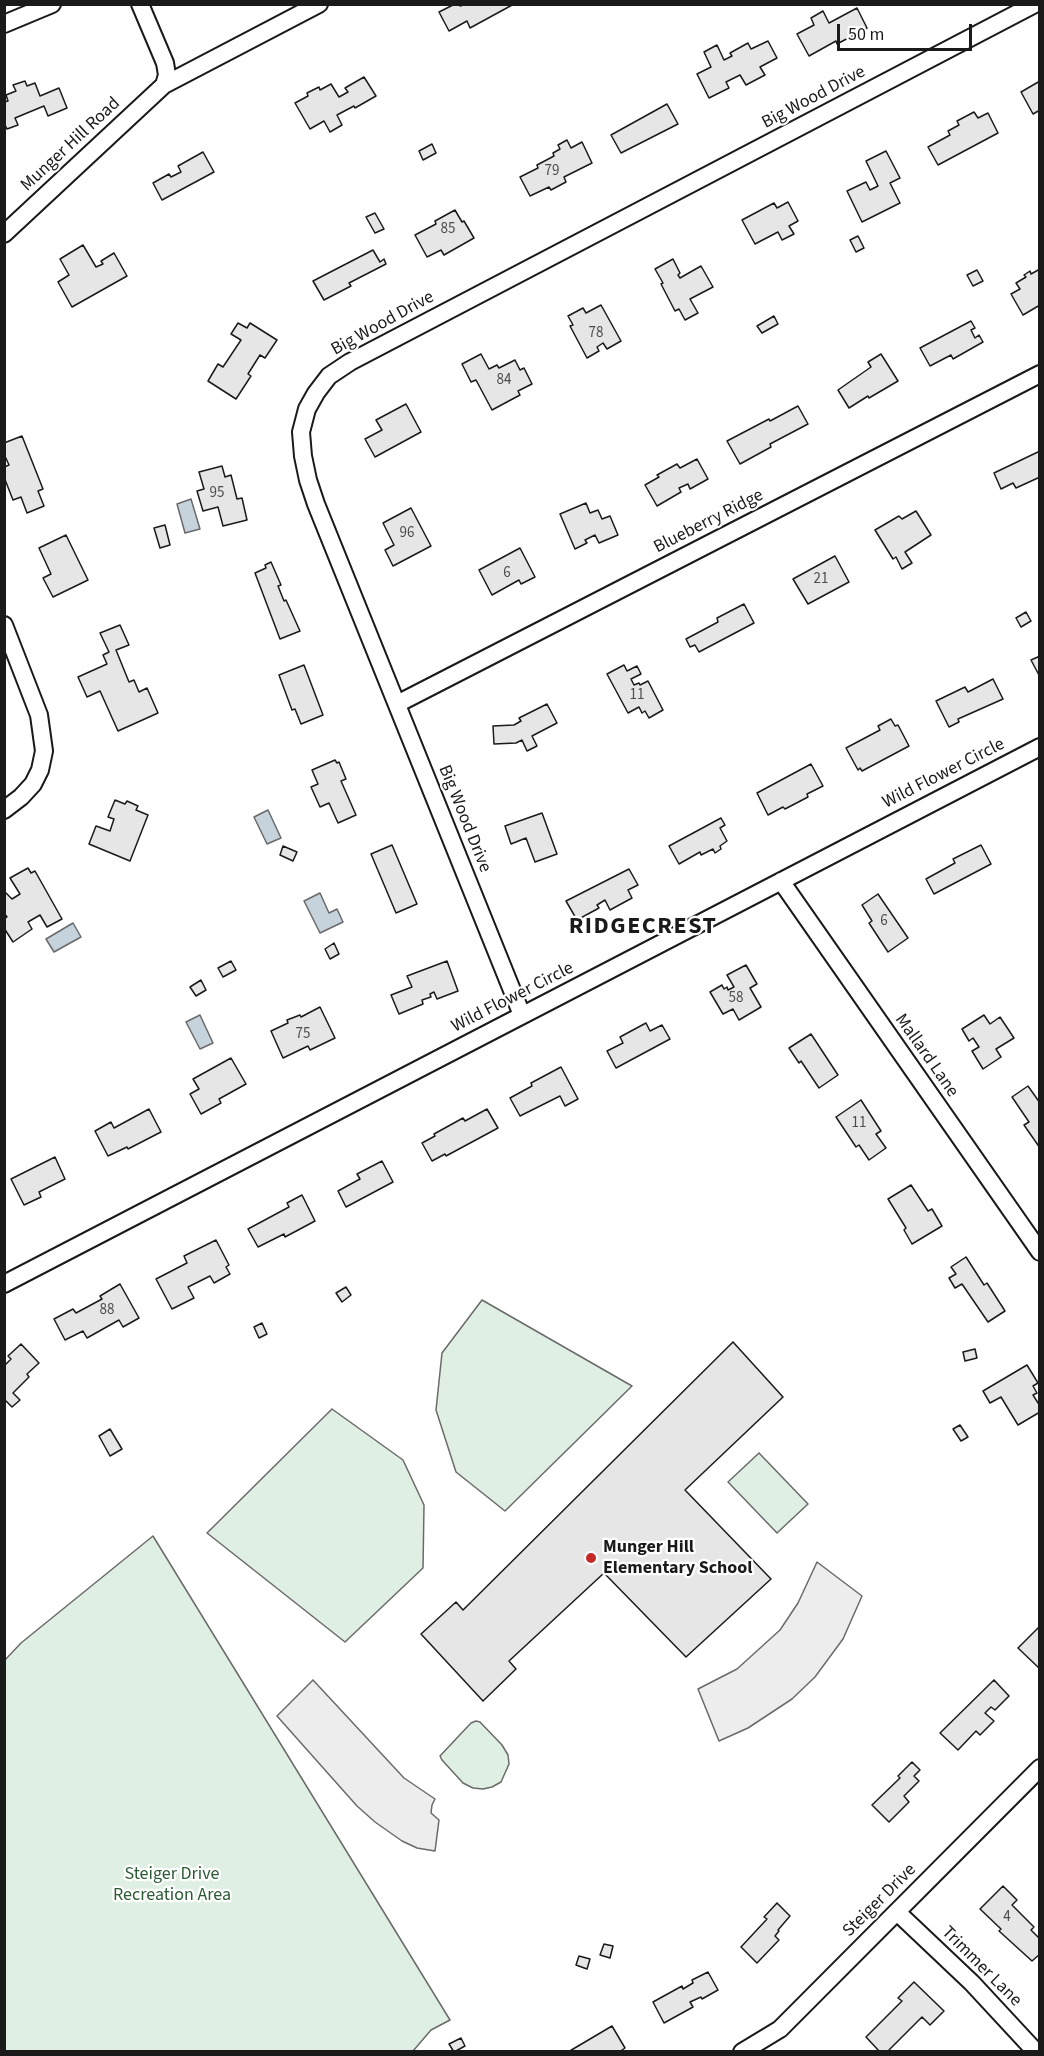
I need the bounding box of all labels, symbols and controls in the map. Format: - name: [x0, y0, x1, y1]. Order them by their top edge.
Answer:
- scale bar: [840, 12, 975, 50]
- text: 50 m: [848, 22, 884, 47]
- street label: Big Wood Drive: [759, 62, 869, 134]
- street label: Munger Hill Road: [17, 93, 125, 197]
- house number: 79: [545, 163, 559, 181]
- house number: 85: [441, 221, 455, 239]
- street label: Big Wood Drive: [328, 287, 438, 361]
- house number: 78: [589, 325, 603, 343]
- house number: 84: [497, 372, 511, 390]
- house number: 95: [210, 485, 224, 503]
- street label: Blueberry Ridge: [651, 485, 767, 559]
- house number: 96: [400, 525, 414, 543]
- house number: 6: [503, 565, 511, 583]
- house number: 21: [814, 571, 828, 589]
- house number: 11: [630, 687, 644, 705]
- street label: Wild Flower Circle: [879, 734, 1009, 814]
- street label: Big Wood Drive: [433, 762, 495, 876]
- house number: 6: [880, 913, 888, 931]
- district label: RIDGECREST: [569, 914, 717, 942]
- street label: Wild Flower Circle: [448, 958, 578, 1038]
- house number: 58: [729, 990, 743, 1008]
- street label: Mallard Lane: [889, 1010, 963, 1102]
- house number: 75: [296, 1026, 310, 1044]
- house number: 11: [852, 1115, 866, 1133]
- house number: 88: [100, 1302, 114, 1320]
- place label: Munger Hill Elementary School: [603, 1537, 753, 1580]
- marker: Munger Hill Elementary School: [584, 1551, 598, 1565]
- street label: Steiger Drive: [839, 1860, 921, 1942]
- park label: Steiger Drive Recreation Area: [113, 1864, 231, 1906]
- house number: 4: [1003, 1909, 1011, 1927]
- street label: Trimmer Lane: [936, 1922, 1026, 2012]

